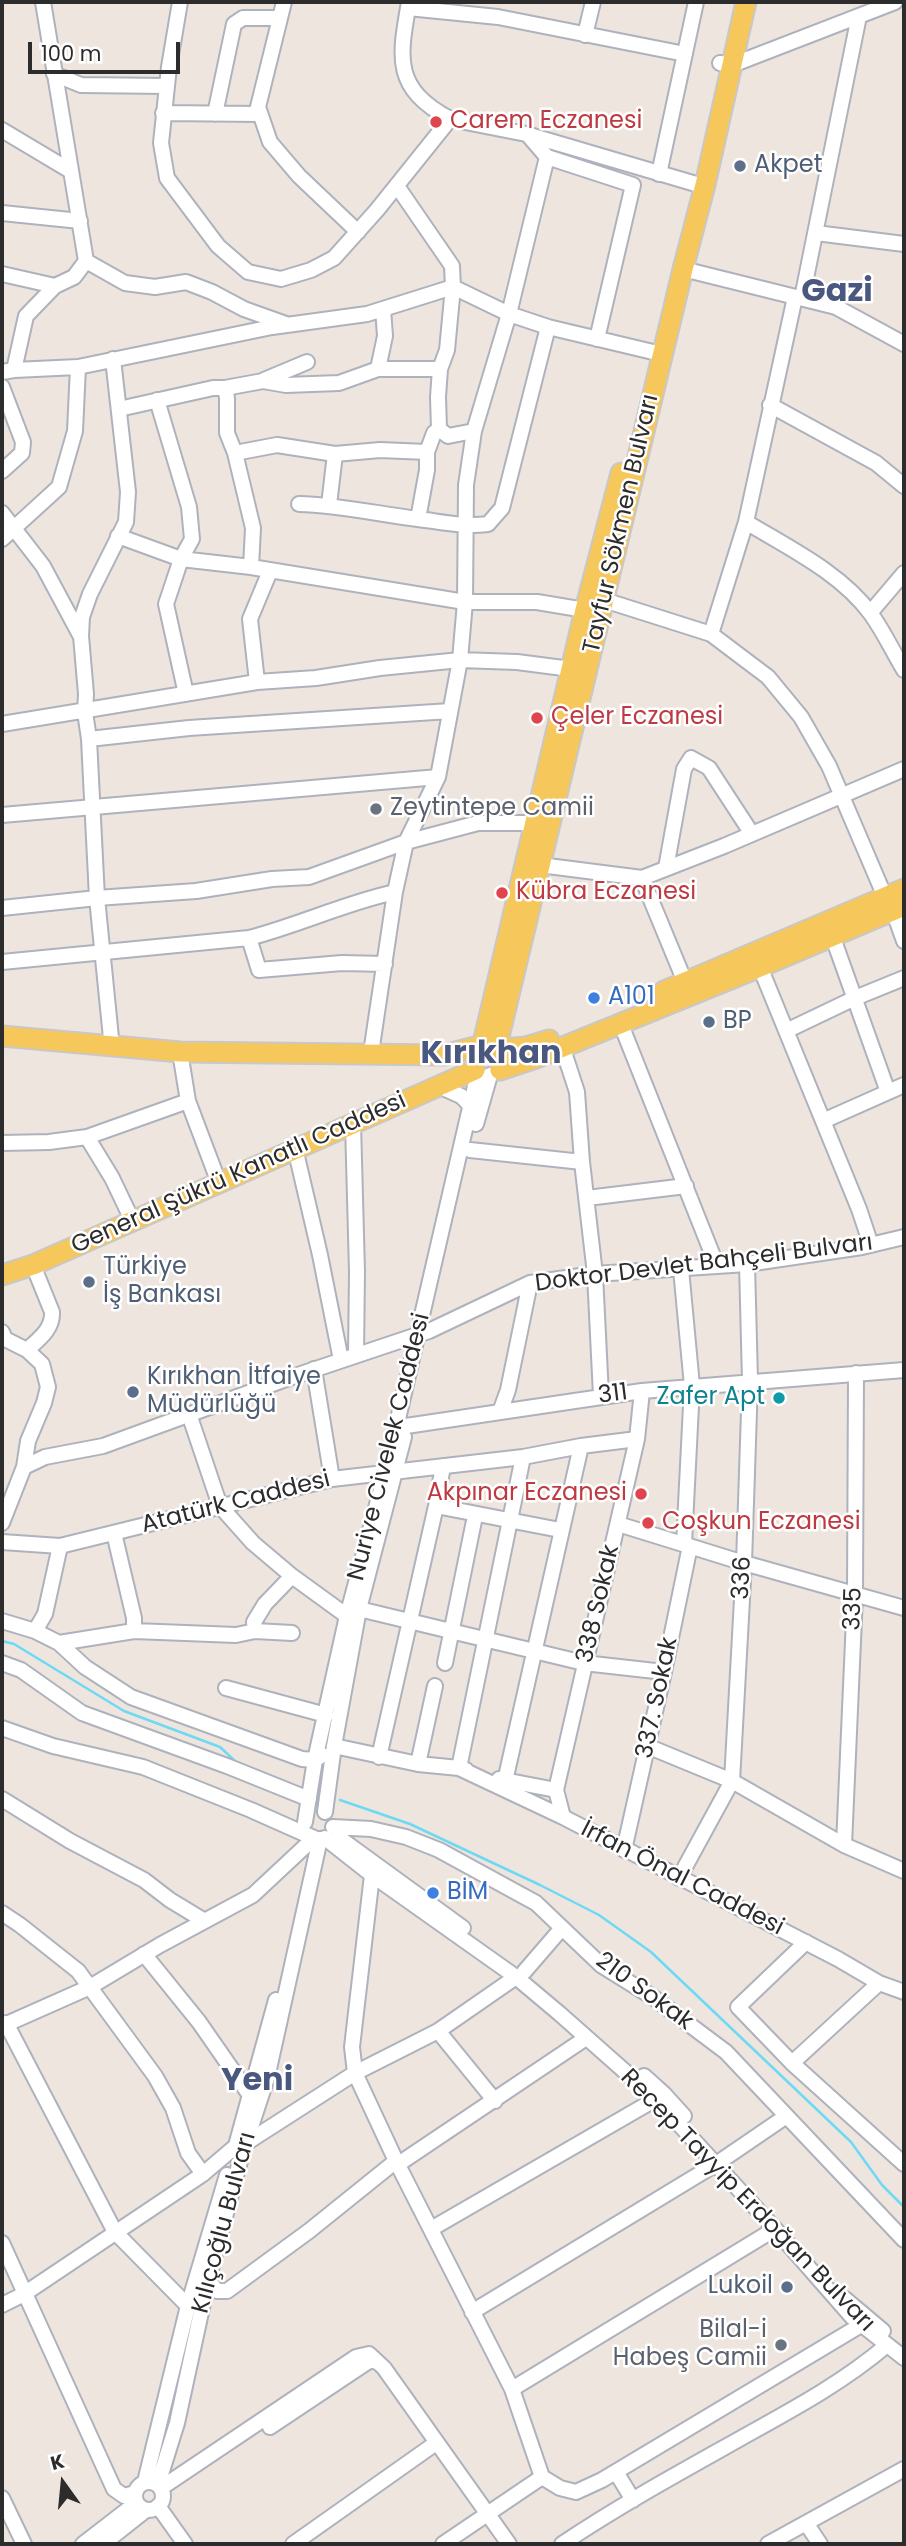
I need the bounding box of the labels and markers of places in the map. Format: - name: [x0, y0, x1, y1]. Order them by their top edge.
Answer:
- place label: Carem Eczanesi: [450, 108, 642, 136]
- marker: Carem Eczanesi: [428, 114, 444, 130]
- place label: Akpet: [754, 152, 822, 180]
- marker: Akpet: [732, 158, 748, 174]
- place label: Çeler Eczanesi: [551, 704, 723, 732]
- marker: Çeler Eczanesi: [529, 710, 545, 726]
- place label: Zeytintepe Camii: [390, 795, 594, 823]
- marker: Zeytintepe Camii: [368, 801, 384, 817]
- place label: Kübra Eczanesi: [516, 879, 696, 907]
- marker: Kübra Eczanesi: [494, 885, 510, 901]
- place label: A101: [608, 984, 655, 1012]
- marker: A101: [586, 990, 602, 1006]
- place label: BP: [723, 1008, 752, 1036]
- marker: BP: [701, 1014, 717, 1030]
- place label: Türkiye İş Bankası: [103, 1254, 221, 1310]
- marker: Türkiye İş Bankası: [81, 1274, 97, 1290]
- place label: Kırıkhan İtfaiye Müdürlüğü: [147, 1364, 321, 1420]
- marker: Kırıkhan İtfaiye Müdürlüğü: [125, 1384, 141, 1400]
- place label: Zafer Apt: [657, 1384, 765, 1412]
- marker: Zafer Apt: [771, 1390, 787, 1406]
- place label: Akpınar Eczanesi: [427, 1480, 627, 1508]
- marker: Akpınar Eczanesi: [633, 1486, 649, 1502]
- place label: Coşkun Eczanesi: [662, 1509, 861, 1537]
- marker: Coşkun Eczanesi: [640, 1515, 656, 1531]
- place label: BİM: [447, 1879, 488, 1907]
- marker: BİM: [425, 1885, 441, 1901]
- place label: Lukoil: [708, 2273, 773, 2301]
- marker: Lukoil: [779, 2279, 795, 2295]
- place label: Bilal-i Habeş Camii: [613, 2317, 767, 2373]
- marker: Bilal-i Habeş Camii: [773, 2337, 789, 2353]

